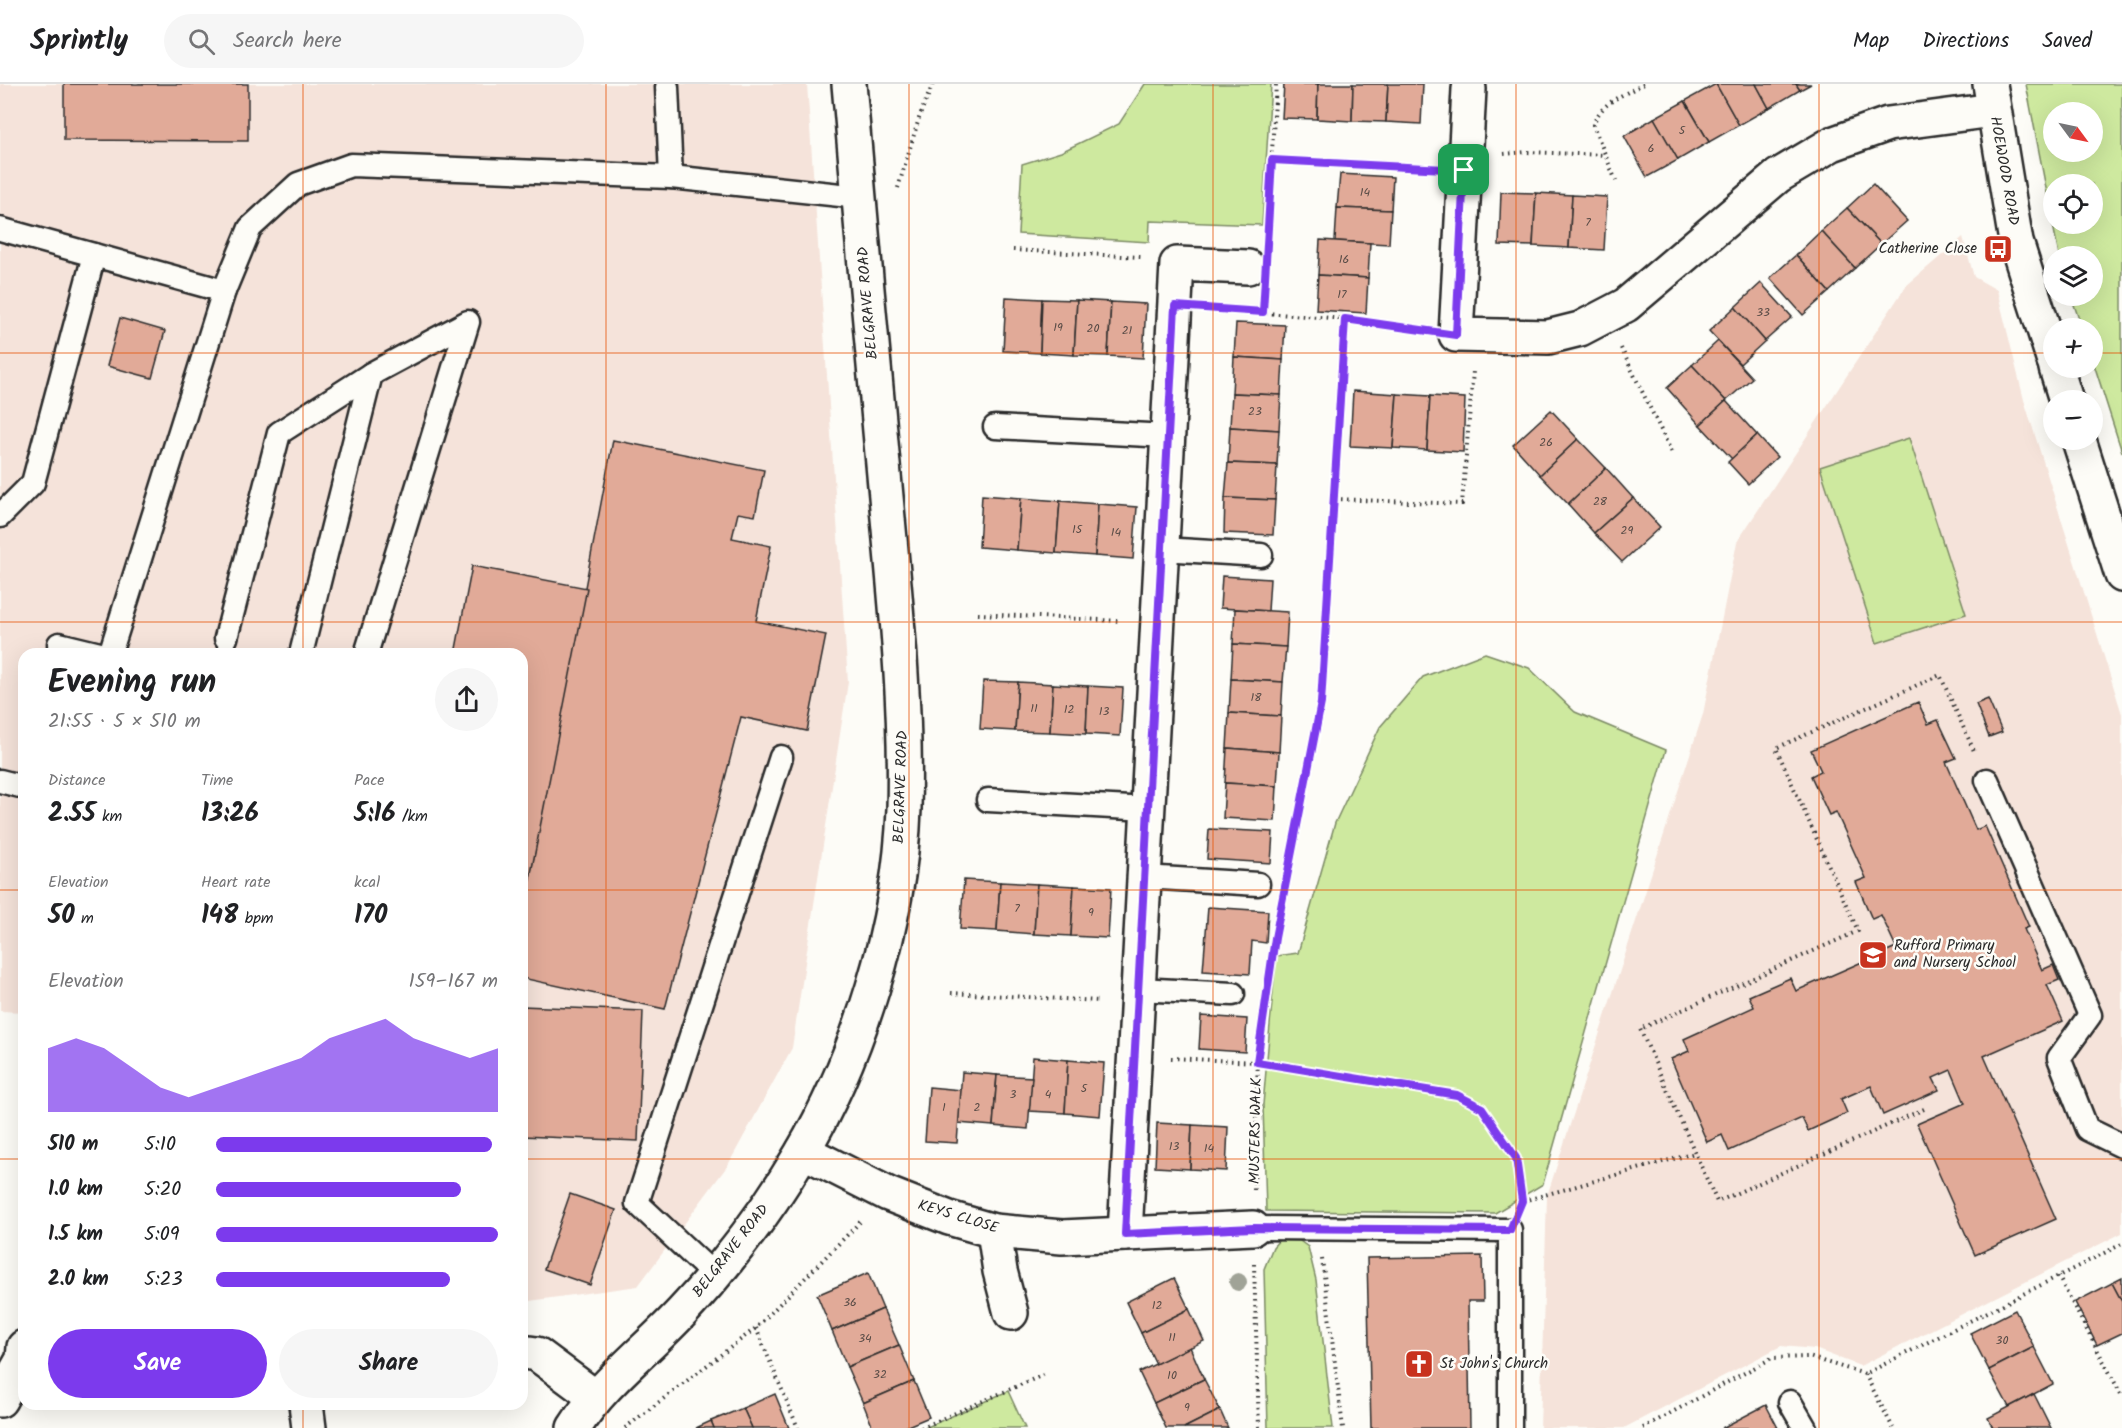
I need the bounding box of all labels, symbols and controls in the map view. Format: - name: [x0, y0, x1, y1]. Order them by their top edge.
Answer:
- search box: [164, 14, 584, 68]
- text: Sprintly: [30, 19, 128, 64]
- text: Search here: [233, 24, 342, 59]
- icon: search: [185, 25, 218, 58]
- text: Map: [1853, 25, 1889, 58]
- text: Directions: [1922, 25, 2009, 58]
- text: Saved: [2042, 25, 2092, 58]
- north arrow: [2043, 102, 2103, 162]
- map controls: [2043, 102, 2103, 450]
- street label: HOEWOOD ROAD: [1983, 114, 2025, 228]
- house number: 5: [1679, 121, 1687, 140]
- house number: 6: [1648, 139, 1654, 158]
- pin: [1438, 144, 1489, 195]
- icon: arrive: [1447, 153, 1480, 186]
- button: locate: [2043, 174, 2103, 234]
- house number: 14: [1360, 183, 1371, 202]
- house number: 7: [1585, 213, 1591, 232]
- bus stop icon: Catherine Close: [1982, 233, 2014, 265]
- place label: Catherine Close: [1878, 237, 1977, 261]
- street label: BELGRAVE ROAD: [851, 245, 885, 360]
- button: layers: [2043, 246, 2103, 306]
- house number: 16: [1339, 250, 1349, 269]
- house number: 17: [1337, 285, 1347, 304]
- house number: 33: [1756, 303, 1770, 322]
- house number: 19: [1053, 318, 1063, 337]
- button: +: [2043, 318, 2103, 378]
- house number: 20: [1087, 319, 1099, 338]
- house number: 21: [1122, 321, 1133, 340]
- button: −: [2043, 390, 2103, 450]
- house number: 23: [1248, 402, 1262, 421]
- house number: 26: [1539, 433, 1553, 452]
- house number: 28: [1593, 492, 1608, 511]
- house number: 15: [1072, 520, 1084, 539]
- house number: 29: [1621, 521, 1634, 540]
- house number: 14: [1111, 523, 1122, 542]
- text: Evening run: [48, 657, 216, 710]
- button: share: [435, 668, 498, 731]
- house number: 18: [1251, 688, 1262, 707]
- house number: 11: [1030, 699, 1038, 718]
- house number: 12: [1064, 700, 1074, 719]
- house number: 13: [1099, 702, 1109, 721]
- text: 21:55 · 5 × 510 m: [48, 706, 201, 738]
- street label: BELGRAVE ROAD: [887, 730, 915, 844]
- text: Distance: [48, 768, 106, 793]
- text: Time: [201, 768, 233, 793]
- text: Pace: [354, 768, 385, 793]
- text: 2.55: [48, 793, 96, 835]
- text: 13:26: [201, 793, 259, 835]
- text: 5:16: [354, 793, 396, 835]
- text: km: [96, 804, 122, 829]
- text: /km: [396, 804, 428, 829]
- text: Elevation: [48, 870, 109, 895]
- text: Heart rate: [201, 870, 271, 895]
- text: kcal: [354, 870, 380, 895]
- text: 50: [48, 895, 75, 937]
- text: 148: [201, 895, 238, 937]
- text: 170: [354, 895, 387, 937]
- house number: 7: [1014, 899, 1020, 918]
- house number: 9: [1088, 903, 1094, 922]
- text: m: [75, 906, 94, 931]
- text: bpm: [238, 906, 274, 931]
- place label: Rufford Primary and Nursery School: [1894, 934, 2016, 975]
- school or university icon: Rufford Primary and Nursery School: [1857, 939, 1889, 971]
- text: Elevation: [48, 966, 124, 998]
- text: 159–167 m: [408, 966, 498, 998]
- street label: MUSTERS WALK: [1243, 1078, 1269, 1184]
- house number: 5: [1081, 1079, 1089, 1098]
- house number: 3: [1010, 1085, 1017, 1104]
- house number: 4: [1045, 1085, 1052, 1104]
- house number: 1: [942, 1098, 946, 1117]
- house number: 2: [974, 1098, 981, 1117]
- text: 510 m: [48, 1129, 99, 1161]
- text: 5:10: [144, 1129, 176, 1161]
- house number: 13: [1169, 1137, 1179, 1156]
- house number: 14: [1204, 1139, 1215, 1158]
- text: 1.0 km: [48, 1174, 103, 1206]
- text: 5:20: [144, 1174, 181, 1206]
- street label: KEYS CLOSE: [915, 1193, 1003, 1241]
- street label: BELGRAVE ROAD: [687, 1199, 775, 1303]
- text: 1.5 km: [48, 1219, 103, 1251]
- text: 5:09: [144, 1219, 179, 1251]
- text: 2.0 km: [48, 1264, 109, 1296]
- text: 5:23: [144, 1264, 183, 1296]
- house number: 36: [843, 1293, 857, 1312]
- house number: 12: [1152, 1296, 1162, 1315]
- house number: 11: [1168, 1328, 1176, 1347]
- button: Save: [48, 1329, 267, 1398]
- button: Share: [279, 1329, 498, 1398]
- house number: 34: [858, 1329, 872, 1348]
- house number: 30: [1996, 1331, 2008, 1350]
- church icon: St John's Church: [1403, 1348, 1435, 1380]
- place label: St John's Church: [1440, 1352, 1548, 1376]
- house number: 32: [873, 1365, 887, 1384]
- house number: 10: [1167, 1366, 1177, 1385]
- house number: 9: [1184, 1398, 1190, 1417]

